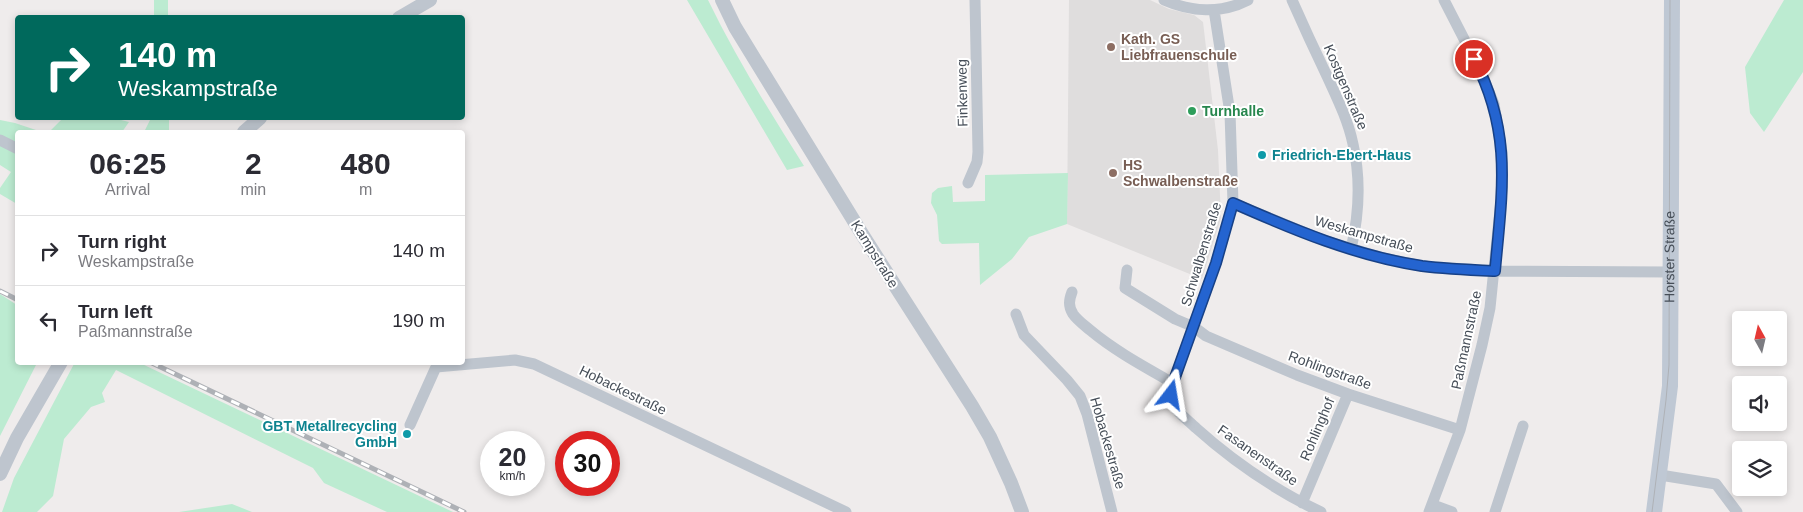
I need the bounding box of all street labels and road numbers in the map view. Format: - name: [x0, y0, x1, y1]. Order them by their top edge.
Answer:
- street label: Kostgenstraße: [1321, 42, 1371, 132]
- street label: Finkenweg: [953, 59, 971, 127]
- street label: Schwalbenstraße: [1178, 200, 1225, 308]
- street label: Horster Straße: [1661, 211, 1677, 303]
- street label: Weskampstraße: [1313, 212, 1415, 256]
- street label: Kampstraße: [848, 217, 902, 291]
- street label: Paßmannstraße: [1448, 289, 1484, 391]
- street label: Rohlingstraße: [1286, 348, 1374, 392]
- street label: Hobackestraße: [577, 362, 669, 418]
- street label: Hobackestraße: [1087, 395, 1129, 491]
- street label: Rohlinghof: [1297, 395, 1337, 463]
- street label: Fasanenstraße: [1215, 421, 1301, 489]

